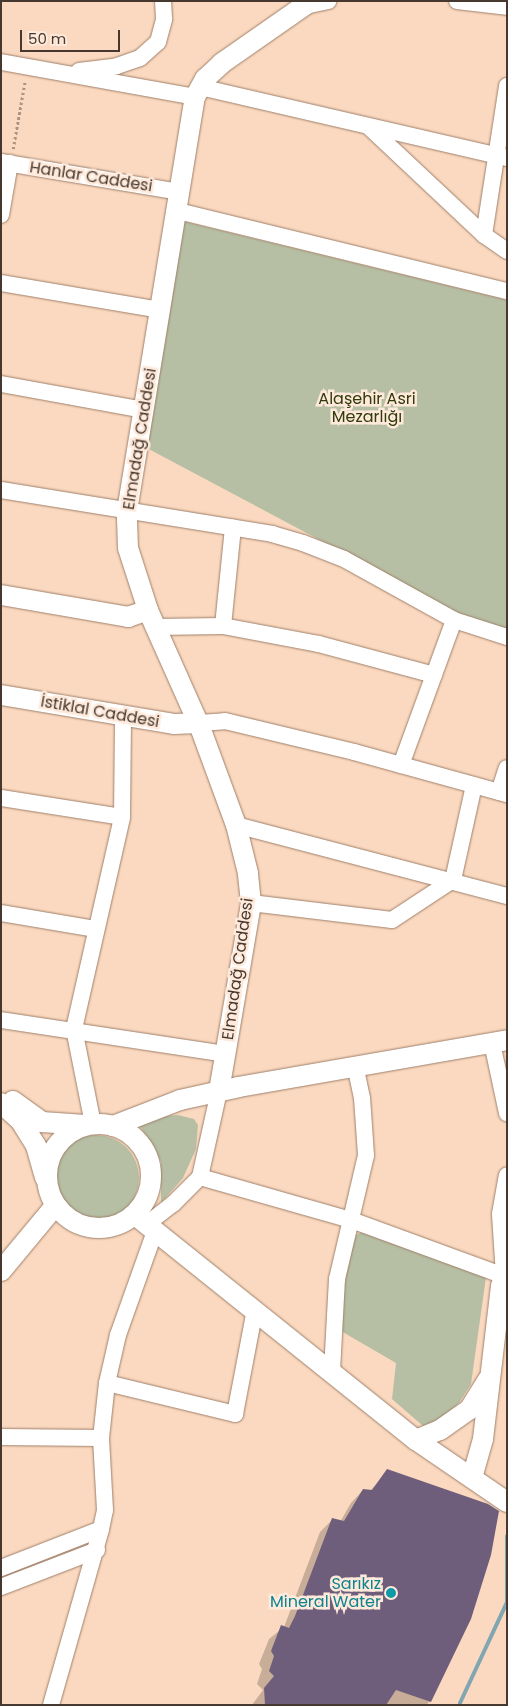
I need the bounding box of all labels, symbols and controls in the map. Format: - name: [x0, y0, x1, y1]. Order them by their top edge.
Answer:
- scale bar: [22, 20, 122, 52]
- text: 50 m: [28, 28, 66, 49]
- street label: Hanlar Caddesi: [28, 158, 154, 196]
- street label: Elmadağ Caddesi: [119, 367, 161, 511]
- park label: Alaşehir Asri Mezarlığı: [318, 389, 416, 427]
- street label: İstiklal Caddesi: [39, 692, 161, 732]
- street label: Elmadağ Caddesi: [219, 897, 257, 1041]
- place label: Sarıkız Mineral Water: [270, 1574, 381, 1612]
- marker: Sarıkız Mineral Water: [385, 1587, 397, 1599]

